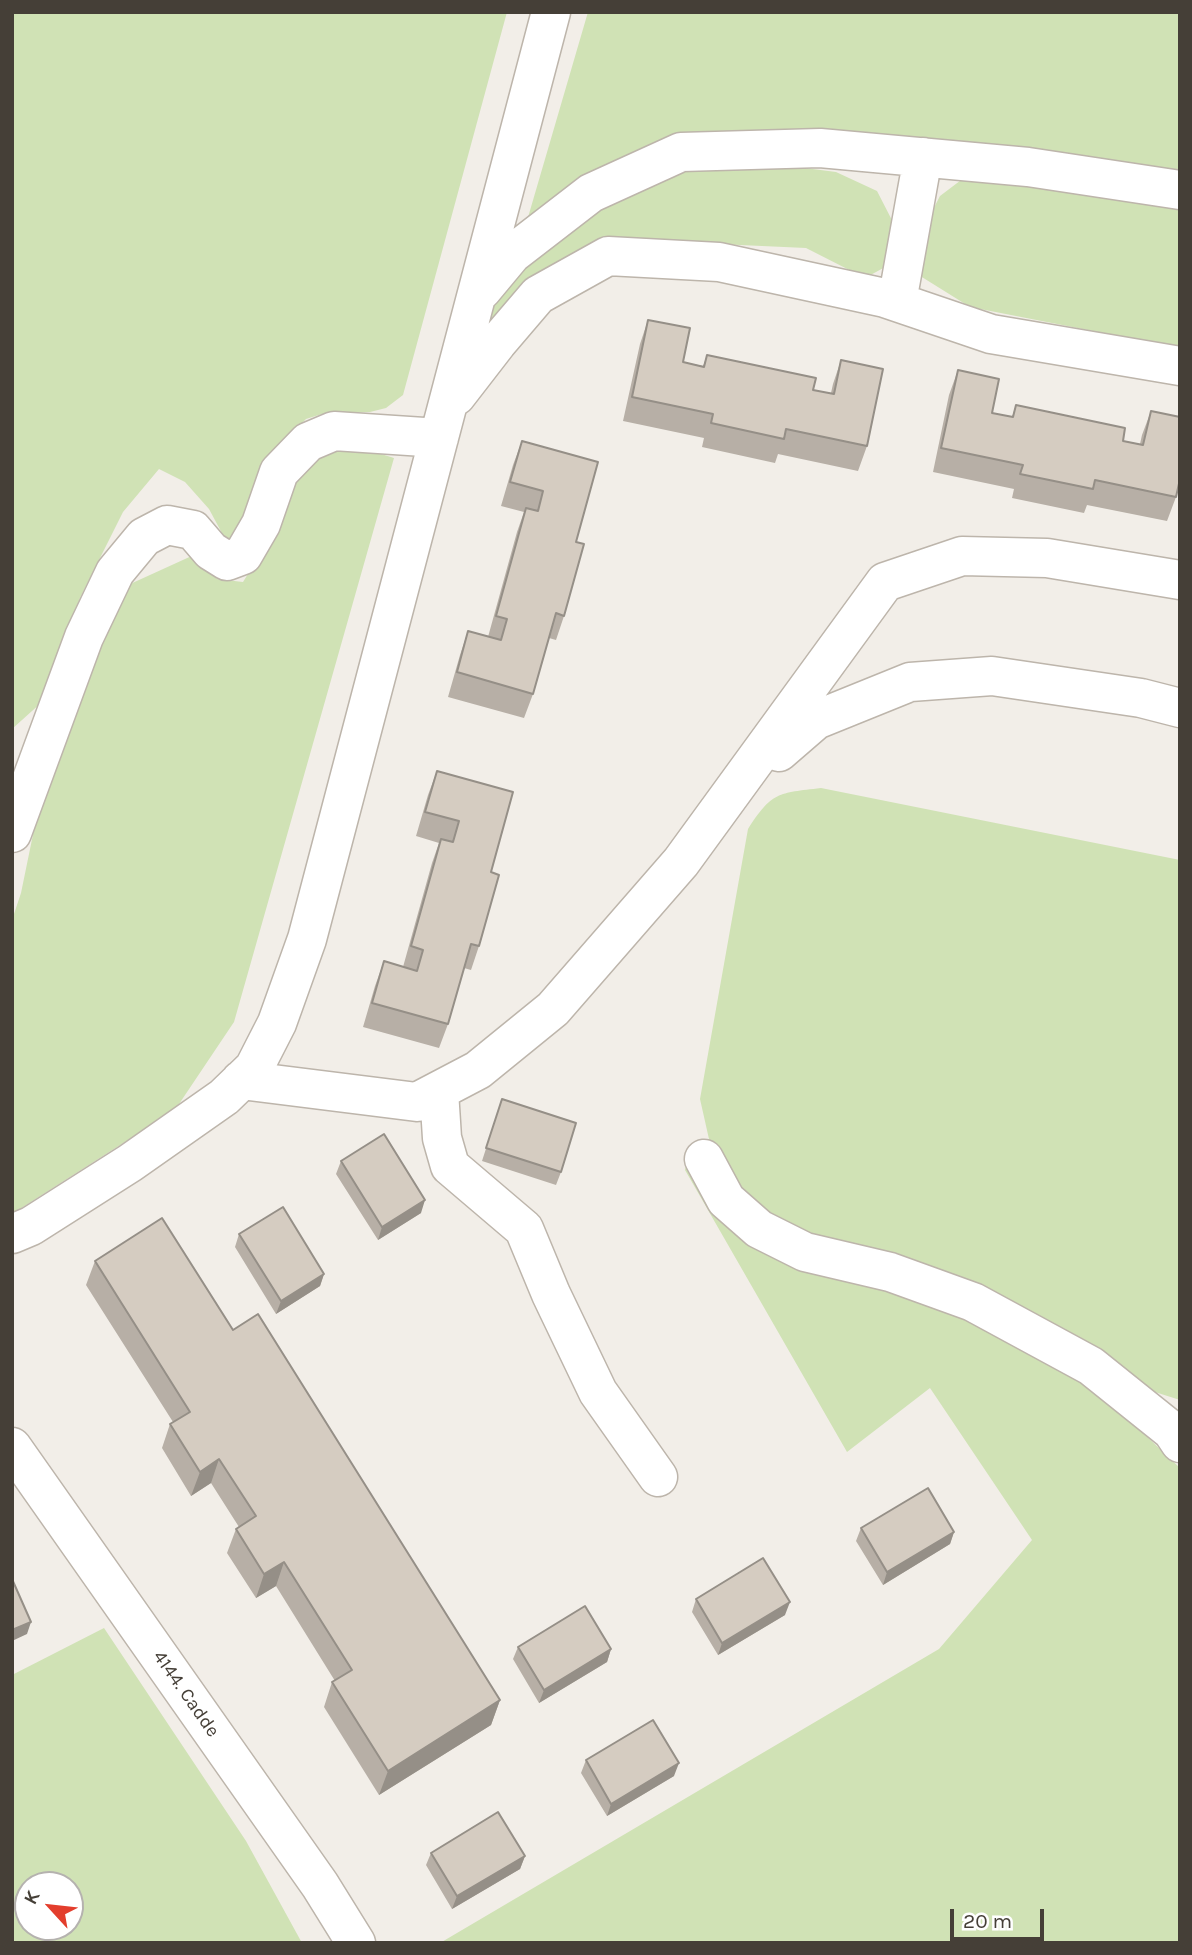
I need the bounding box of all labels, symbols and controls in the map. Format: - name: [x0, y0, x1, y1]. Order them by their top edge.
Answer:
- street label: 4144. Cadde: [148, 1646, 224, 1742]
- north arrow: [14, 1871, 84, 1941]
- text: K: [19, 1887, 45, 1908]
- scale bar: [954, 1896, 1048, 1940]
- text: 20 m: [963, 1909, 1012, 1933]

